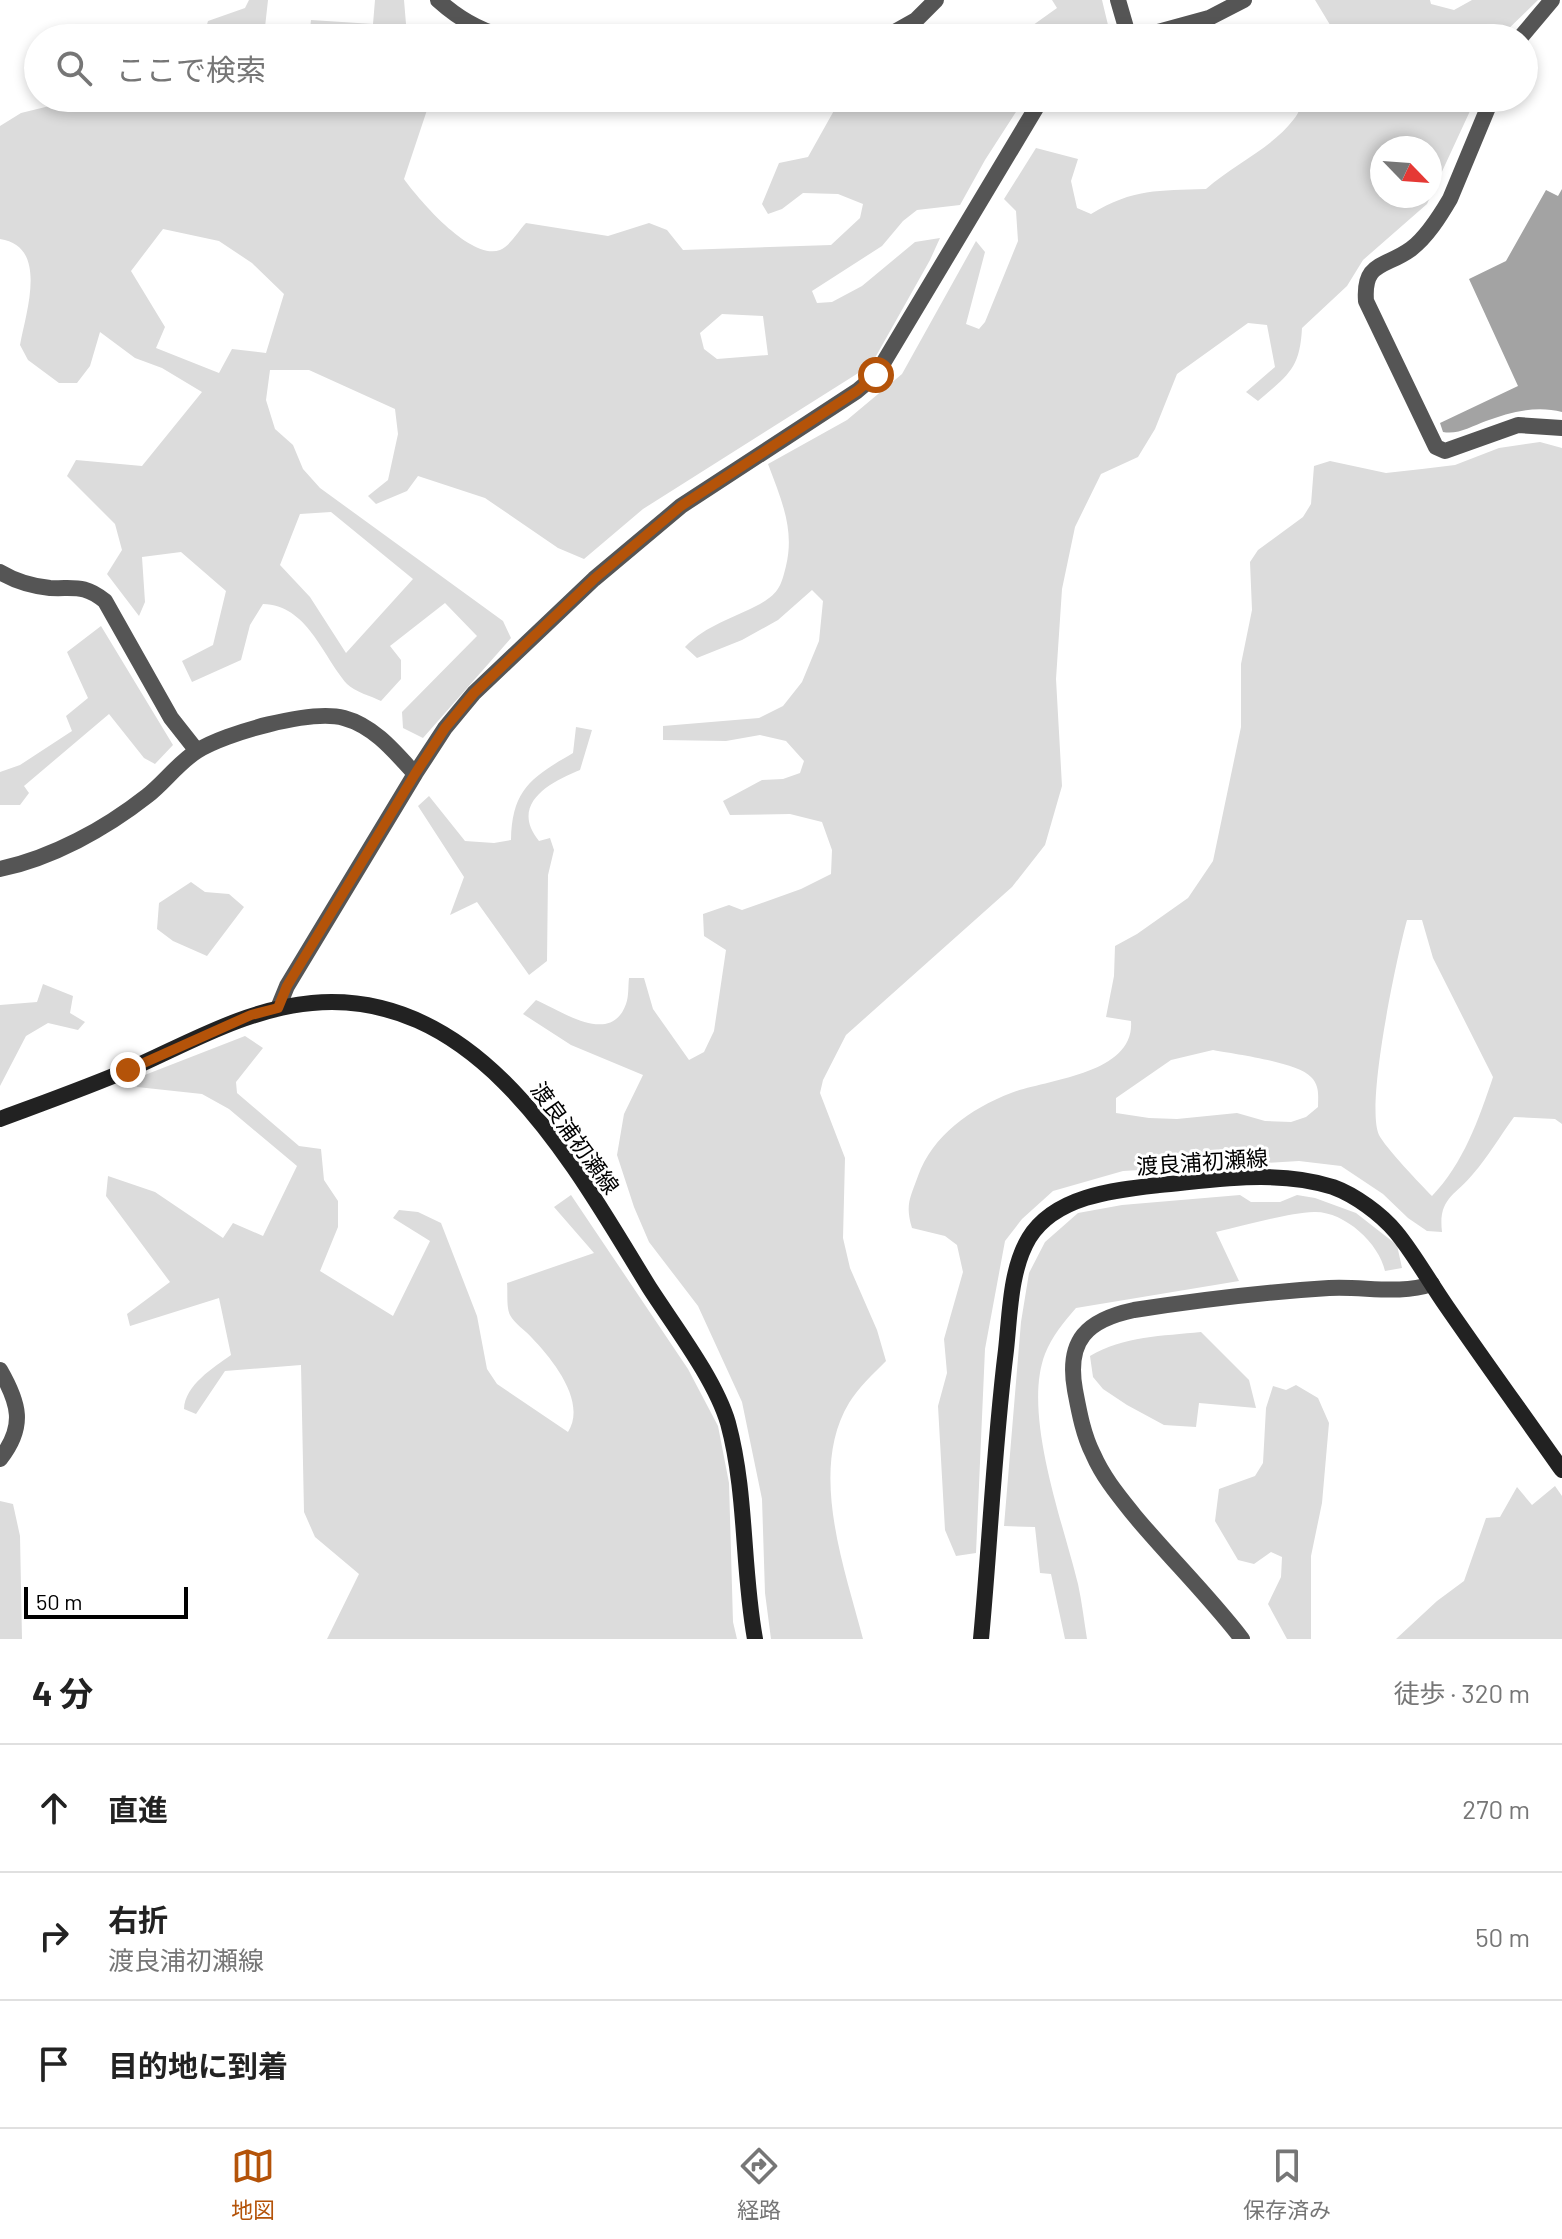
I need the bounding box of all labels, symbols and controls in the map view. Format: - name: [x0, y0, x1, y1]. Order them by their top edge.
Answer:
- search box: [24, 24, 1538, 112]
- icon: search: [52, 46, 96, 90]
- text: ここで検索: [116, 51, 266, 87]
- north arrow: [1370, 136, 1442, 208]
- route start: [858, 357, 894, 393]
- route end: [110, 1052, 146, 1088]
- street label: 渡良浦初瀬線: [526, 1076, 625, 1198]
- street label: 渡良浦初瀬線: [1135, 1143, 1269, 1179]
- scale bar: [24, 1583, 188, 1619]
- text: 50 m: [36, 1588, 82, 1614]
- text: 4 分: [32, 1672, 93, 1713]
- text: 徒歩 · 320 m: [1393, 1677, 1530, 1708]
- icon: ahead: [32, 1786, 76, 1830]
- text: 直進: [108, 1791, 168, 1827]
- text: 270 m: [1462, 1793, 1530, 1824]
- text: 右折: [108, 1901, 168, 1937]
- icon: right: [32, 1914, 76, 1958]
- text: 50 m: [1475, 1921, 1530, 1952]
- text: 渡良浦初瀬線: [108, 1944, 264, 1975]
- icon: arrive: [32, 2042, 76, 2086]
- text: 目的地に到着: [108, 2047, 288, 2083]
- tab: 地図: [231, 2144, 275, 2224]
- tab: 経路: [737, 2144, 781, 2224]
- tab: 保存済み: [1243, 2144, 1331, 2224]

